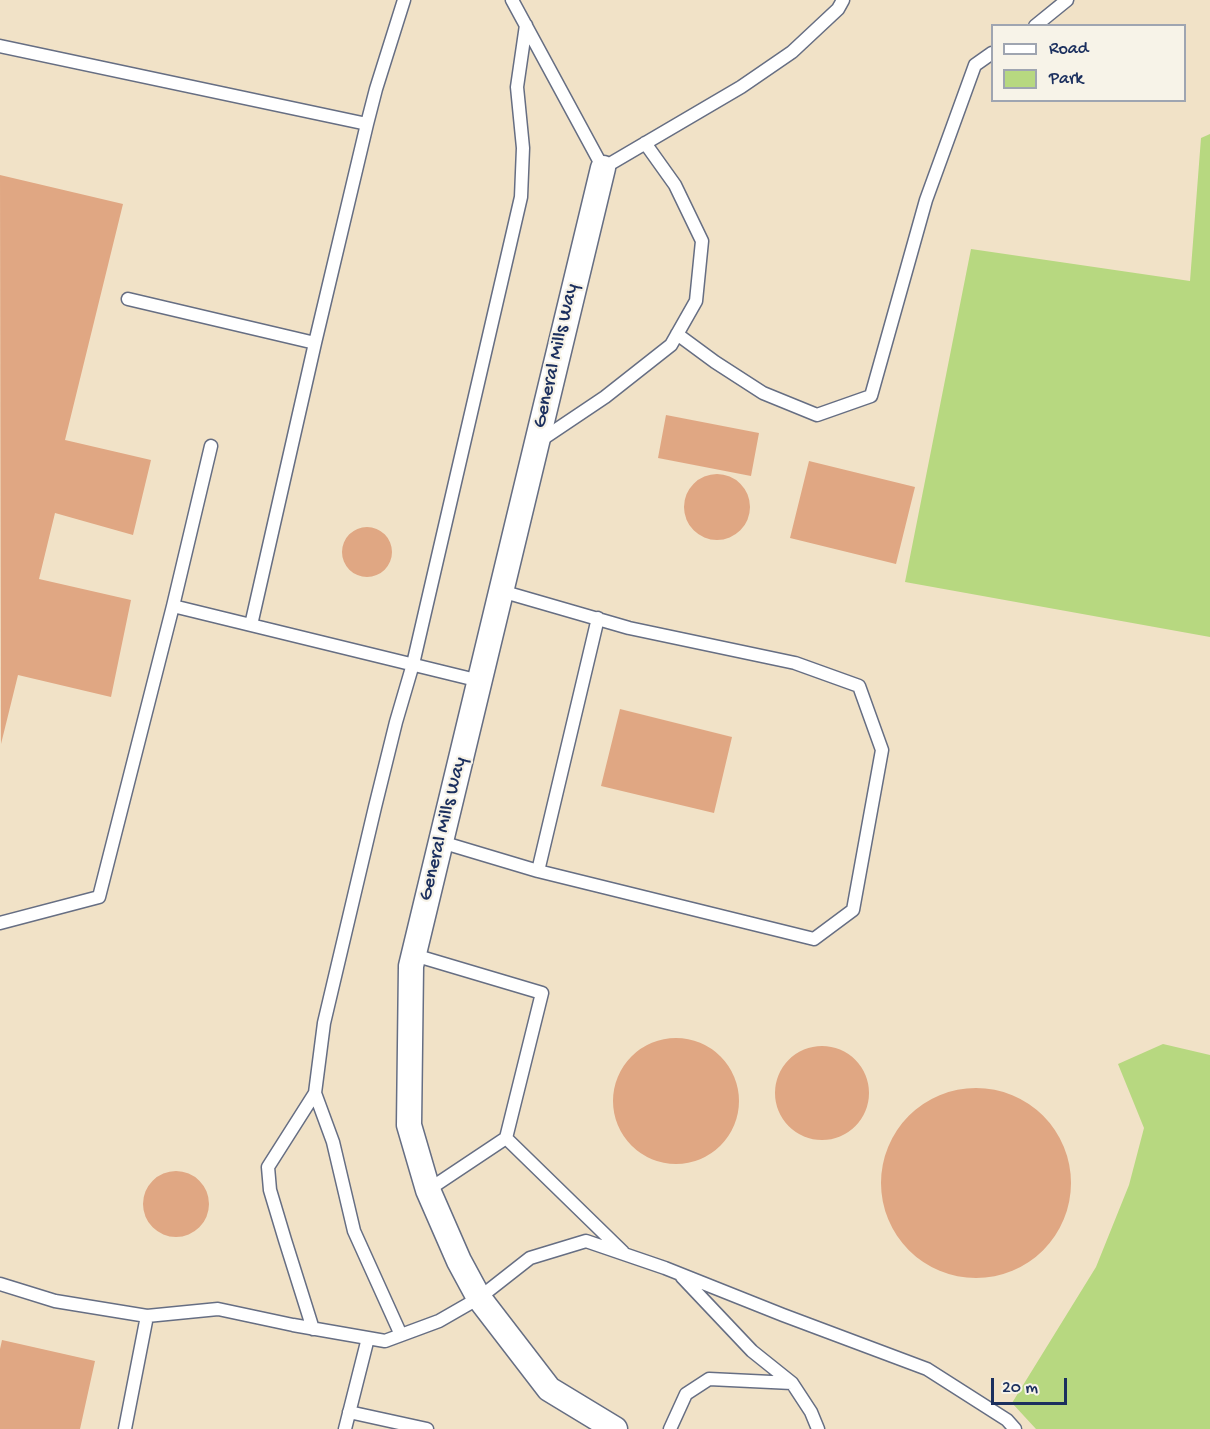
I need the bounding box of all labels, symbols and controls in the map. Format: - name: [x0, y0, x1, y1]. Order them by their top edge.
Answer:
- legend: [991, 24, 1186, 102]
- text: Road: [1049, 39, 1088, 60]
- text: Park: [1049, 69, 1083, 90]
- street label: General Mills Way: [529, 282, 585, 430]
- street label: General Mills Way: [415, 755, 473, 903]
- scale bar: [994, 1366, 1070, 1404]
- text: 20 m: [1002, 1378, 1038, 1399]

